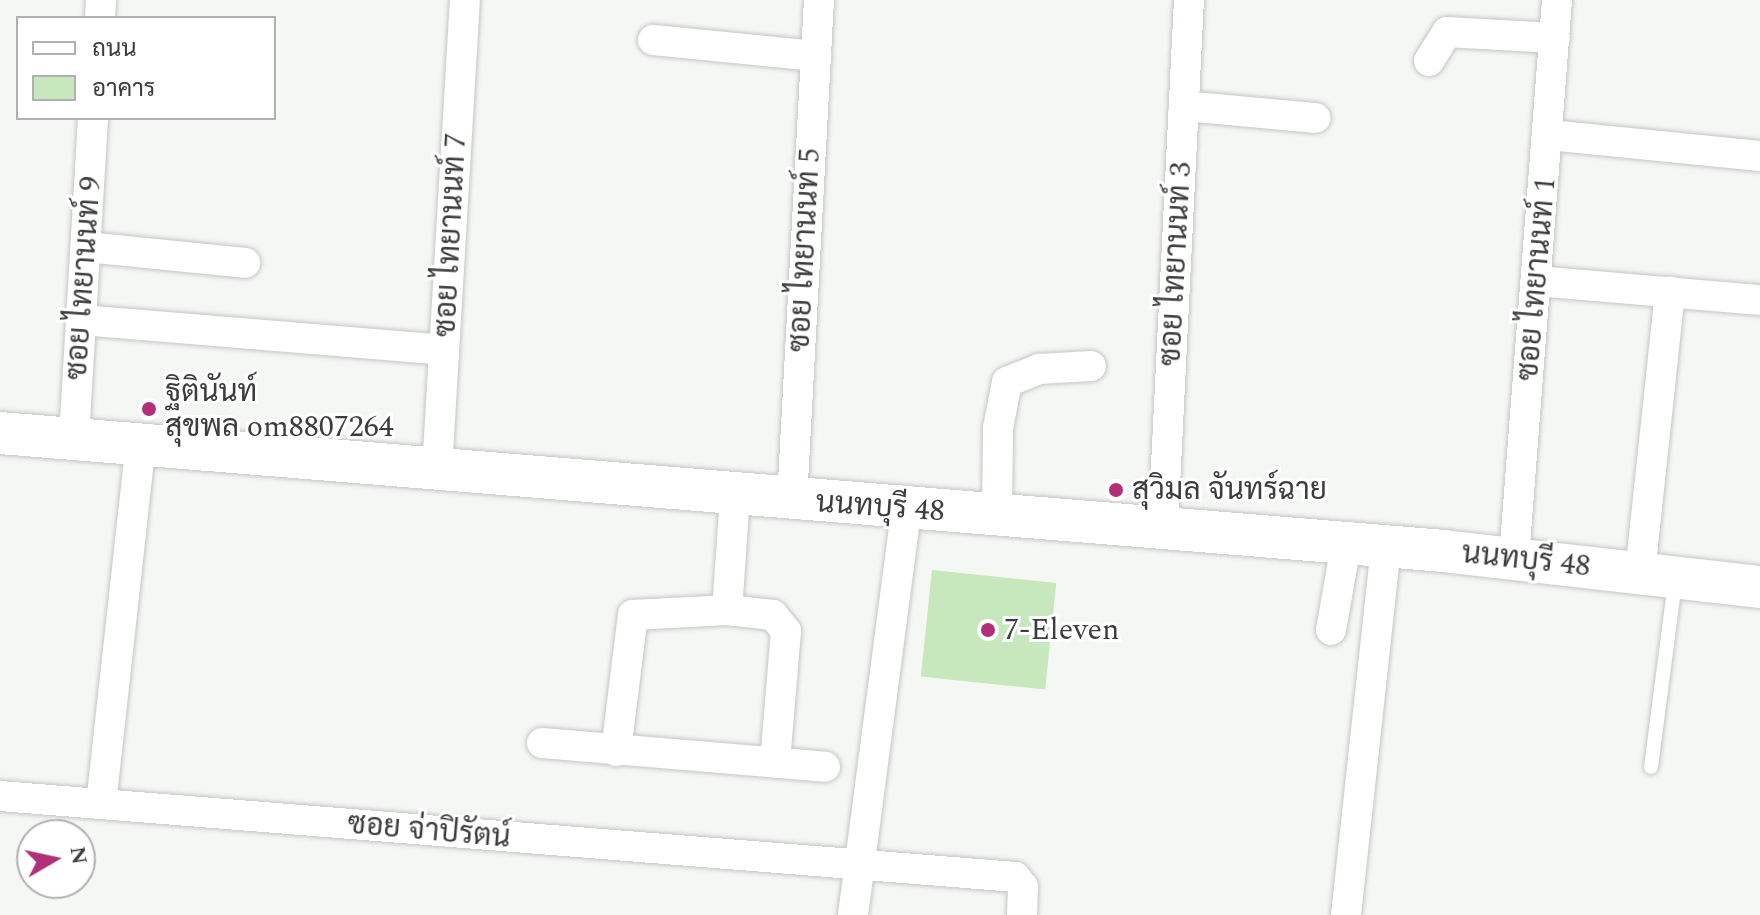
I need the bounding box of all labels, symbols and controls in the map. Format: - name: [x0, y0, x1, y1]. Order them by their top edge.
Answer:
- legend: [16, 16, 276, 120]
- text: ถนน: [92, 31, 137, 67]
- text: อาคาร: [92, 71, 155, 107]
- street label: ซอย ไทยานนท์ 7: [428, 132, 474, 338]
- street label: ซอย ไทยานนท์ 5: [782, 147, 828, 353]
- street label: ซอย ไทยานนท์ 3: [1153, 161, 1199, 367]
- street label: ซอย ไทยานนท์ 9: [59, 175, 109, 381]
- street label: ซอย ไทยานนท์ 1: [1510, 176, 1564, 382]
- place label: ฐิตินันท์ สุขพล om8807264: [165, 374, 394, 444]
- marker: ฐิตินันท์ สุขพล om8807264: [140, 400, 158, 418]
- place label: สุวิมล จันทร์ฉาย: [1132, 472, 1327, 508]
- marker: สุวิมล จันทร์ฉาย: [1107, 481, 1125, 499]
- street label: นนทบุรี 48: [814, 485, 946, 529]
- street label: นนทบุรี 48: [1460, 535, 1592, 585]
- place label: 7-Eleven: [1004, 612, 1120, 648]
- marker: 7-Eleven: [979, 621, 997, 639]
- street label: ซอย จ่าปิรัตน์: [346, 806, 512, 856]
- north arrow: [16, 819, 96, 899]
- text: N: [61, 844, 96, 867]

